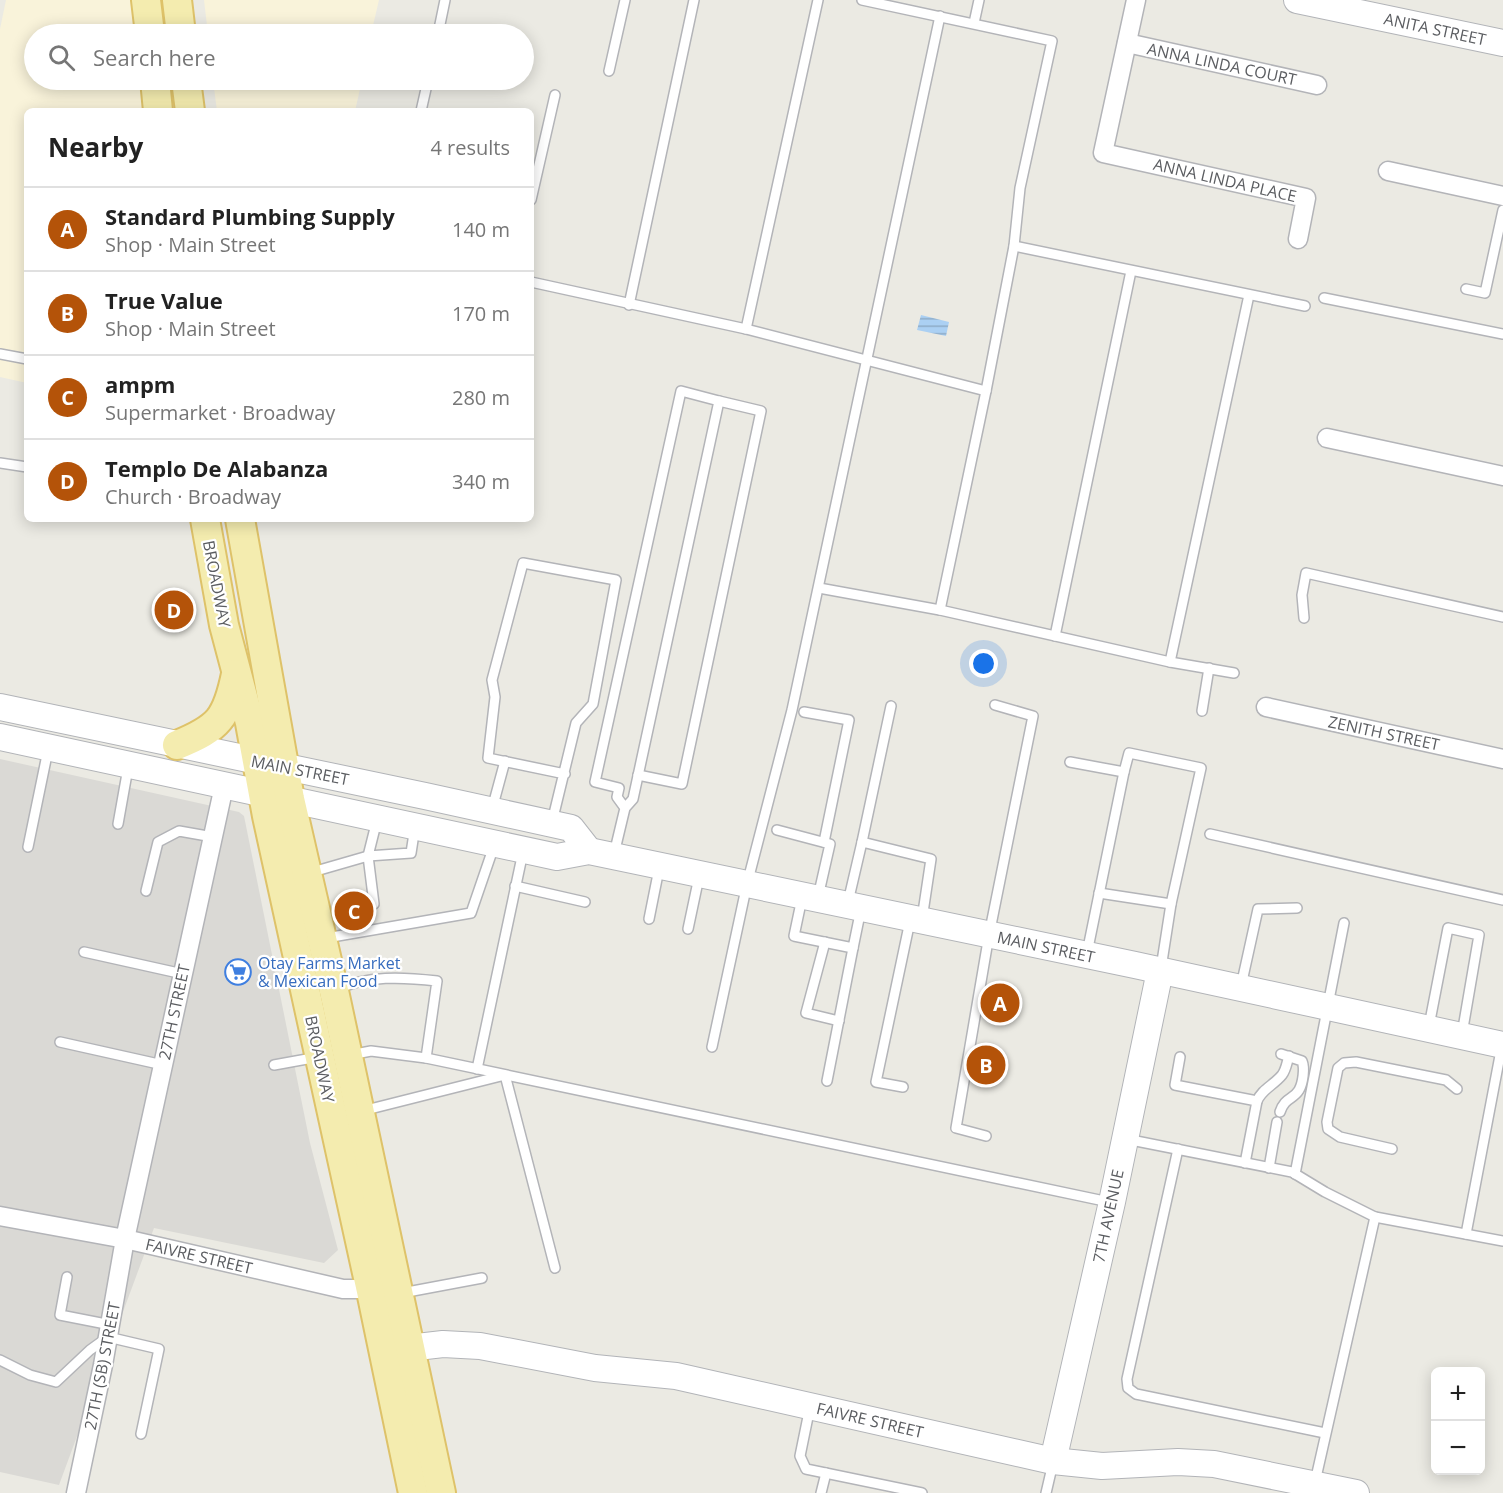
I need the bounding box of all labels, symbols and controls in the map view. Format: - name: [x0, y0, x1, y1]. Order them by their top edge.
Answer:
- street label: ANITA STREET: [1382, 7, 1488, 51]
- search box: [24, 24, 534, 90]
- street label: ANNA LINDA COURT: [1145, 37, 1299, 91]
- icon: search: [45, 41, 78, 74]
- text: Search here: [93, 42, 216, 72]
- text: Nearby: [48, 129, 143, 165]
- text: 4 results: [430, 134, 510, 161]
- street label: ANNA LINDA PLACE: [1151, 153, 1299, 207]
- text: Standard Plumbing Supply: [105, 201, 395, 231]
- text: A: [61, 216, 74, 243]
- text: 140 m: [452, 216, 510, 243]
- text: Shop · Main Street: [105, 231, 276, 258]
- text: True Value: [105, 285, 223, 315]
- text: B: [61, 300, 74, 327]
- text: 170 m: [452, 300, 510, 327]
- text: Shop · Main Street: [105, 315, 276, 342]
- text: ampm: [105, 369, 175, 399]
- text: C: [61, 384, 74, 411]
- text: 280 m: [452, 384, 510, 411]
- text: Supermarket · Broadway: [105, 399, 335, 426]
- text: Templo De Alabanza: [105, 453, 328, 483]
- text: D: [60, 468, 75, 495]
- text: 340 m: [452, 468, 510, 495]
- text: Church · Broadway: [105, 483, 281, 510]
- street label: BROADWAY: [198, 539, 236, 629]
- pin: D: [154, 588, 194, 632]
- your location: [969, 649, 998, 678]
- street label: ZENITH STREET: [1326, 710, 1442, 756]
- street label: MAIN STREET: [249, 750, 351, 790]
- pin: C: [334, 888, 374, 934]
- street label: MAIN STREET: [995, 926, 1097, 968]
- place label: Otay Farms Market & Mexican Food: [258, 952, 401, 992]
- supermarket icon: Otay Farms Market & Mexican Food: [223, 957, 253, 987]
- street label: 27TH STREET: [153, 962, 195, 1062]
- pin: A: [980, 980, 1020, 1026]
- street label: BROADWAY: [300, 1014, 340, 1104]
- pin: B: [966, 1042, 1006, 1088]
- street label: 7TH AVENUE: [1087, 1167, 1129, 1265]
- street label: FAIVRE STREET: [143, 1233, 255, 1279]
- street label: 27TH (SB) STREET: [79, 1300, 125, 1432]
- map controls: [1431, 1367, 1485, 1475]
- button: +: [1431, 1367, 1485, 1421]
- street label: FAIVRE STREET: [814, 1397, 926, 1443]
- button: −: [1431, 1421, 1485, 1475]

